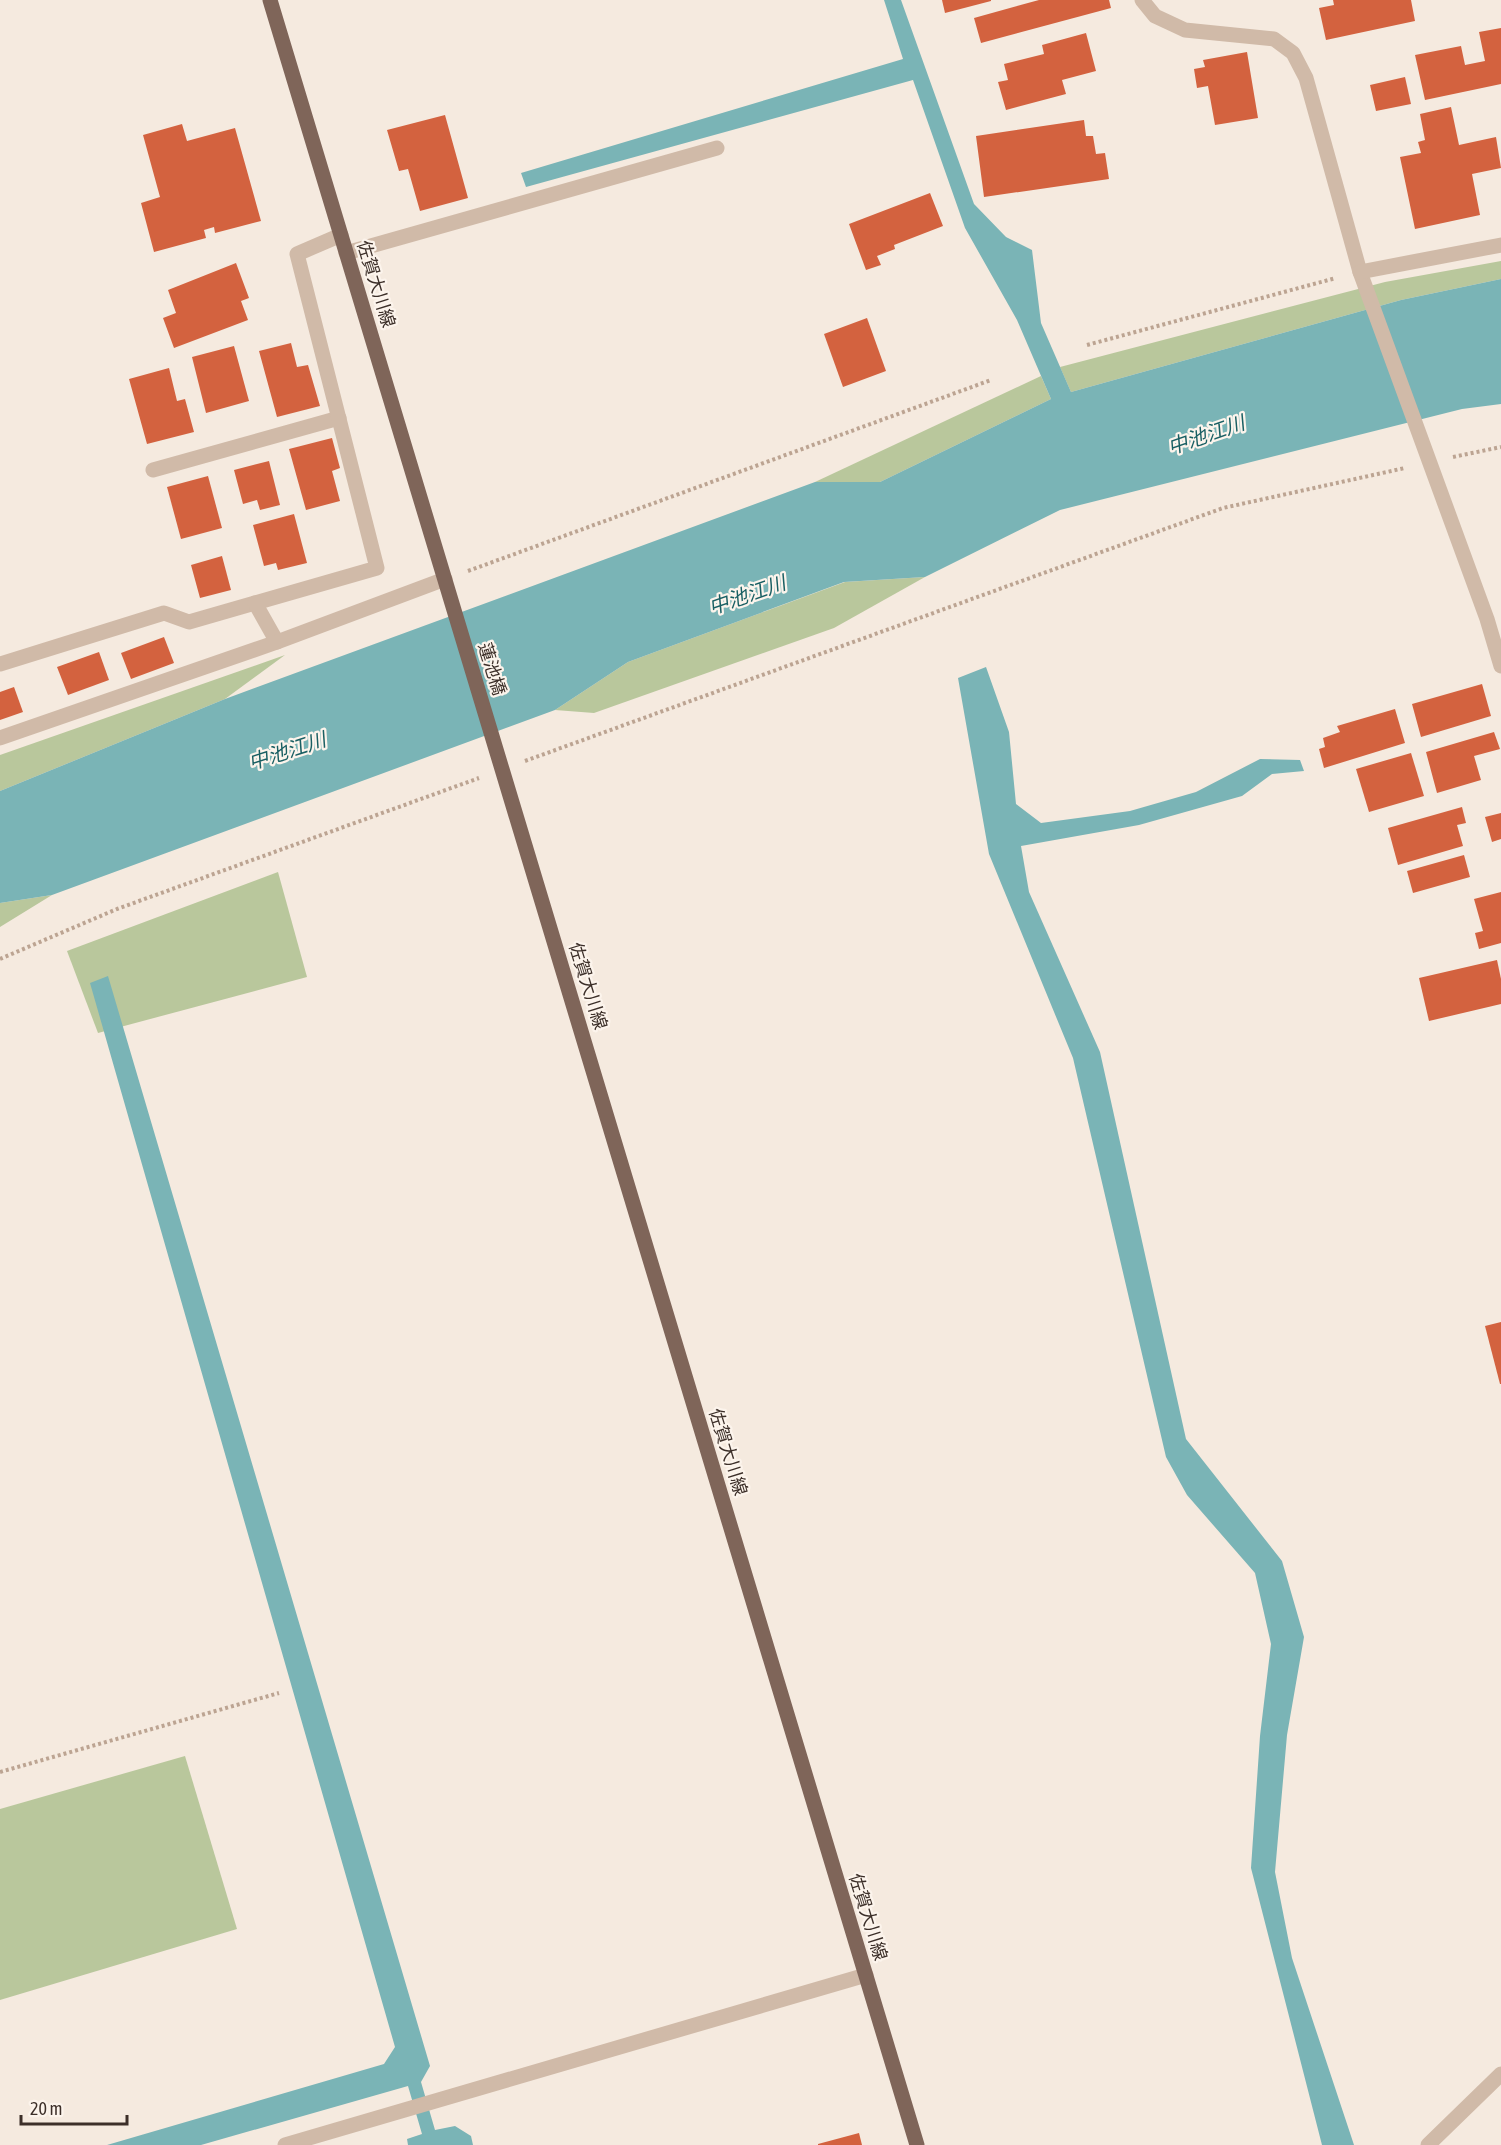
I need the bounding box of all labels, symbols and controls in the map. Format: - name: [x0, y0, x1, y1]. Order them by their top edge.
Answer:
- street label: 佐賀大川線: [353, 238, 400, 330]
- water label: 中池江川: [1164, 410, 1249, 458]
- water label: 中池江川: [705, 570, 790, 618]
- street label: 蓮池橋: [475, 640, 510, 698]
- water label: 中池江川: [245, 727, 330, 774]
- street label: 佐賀大川線: [565, 940, 612, 1032]
- street label: 佐賀大川線: [705, 1406, 752, 1498]
- street label: 佐賀大川線: [845, 1871, 892, 1963]
- scale bar: [21, 2088, 128, 2126]
- text: 20 m: [30, 2098, 62, 2119]

